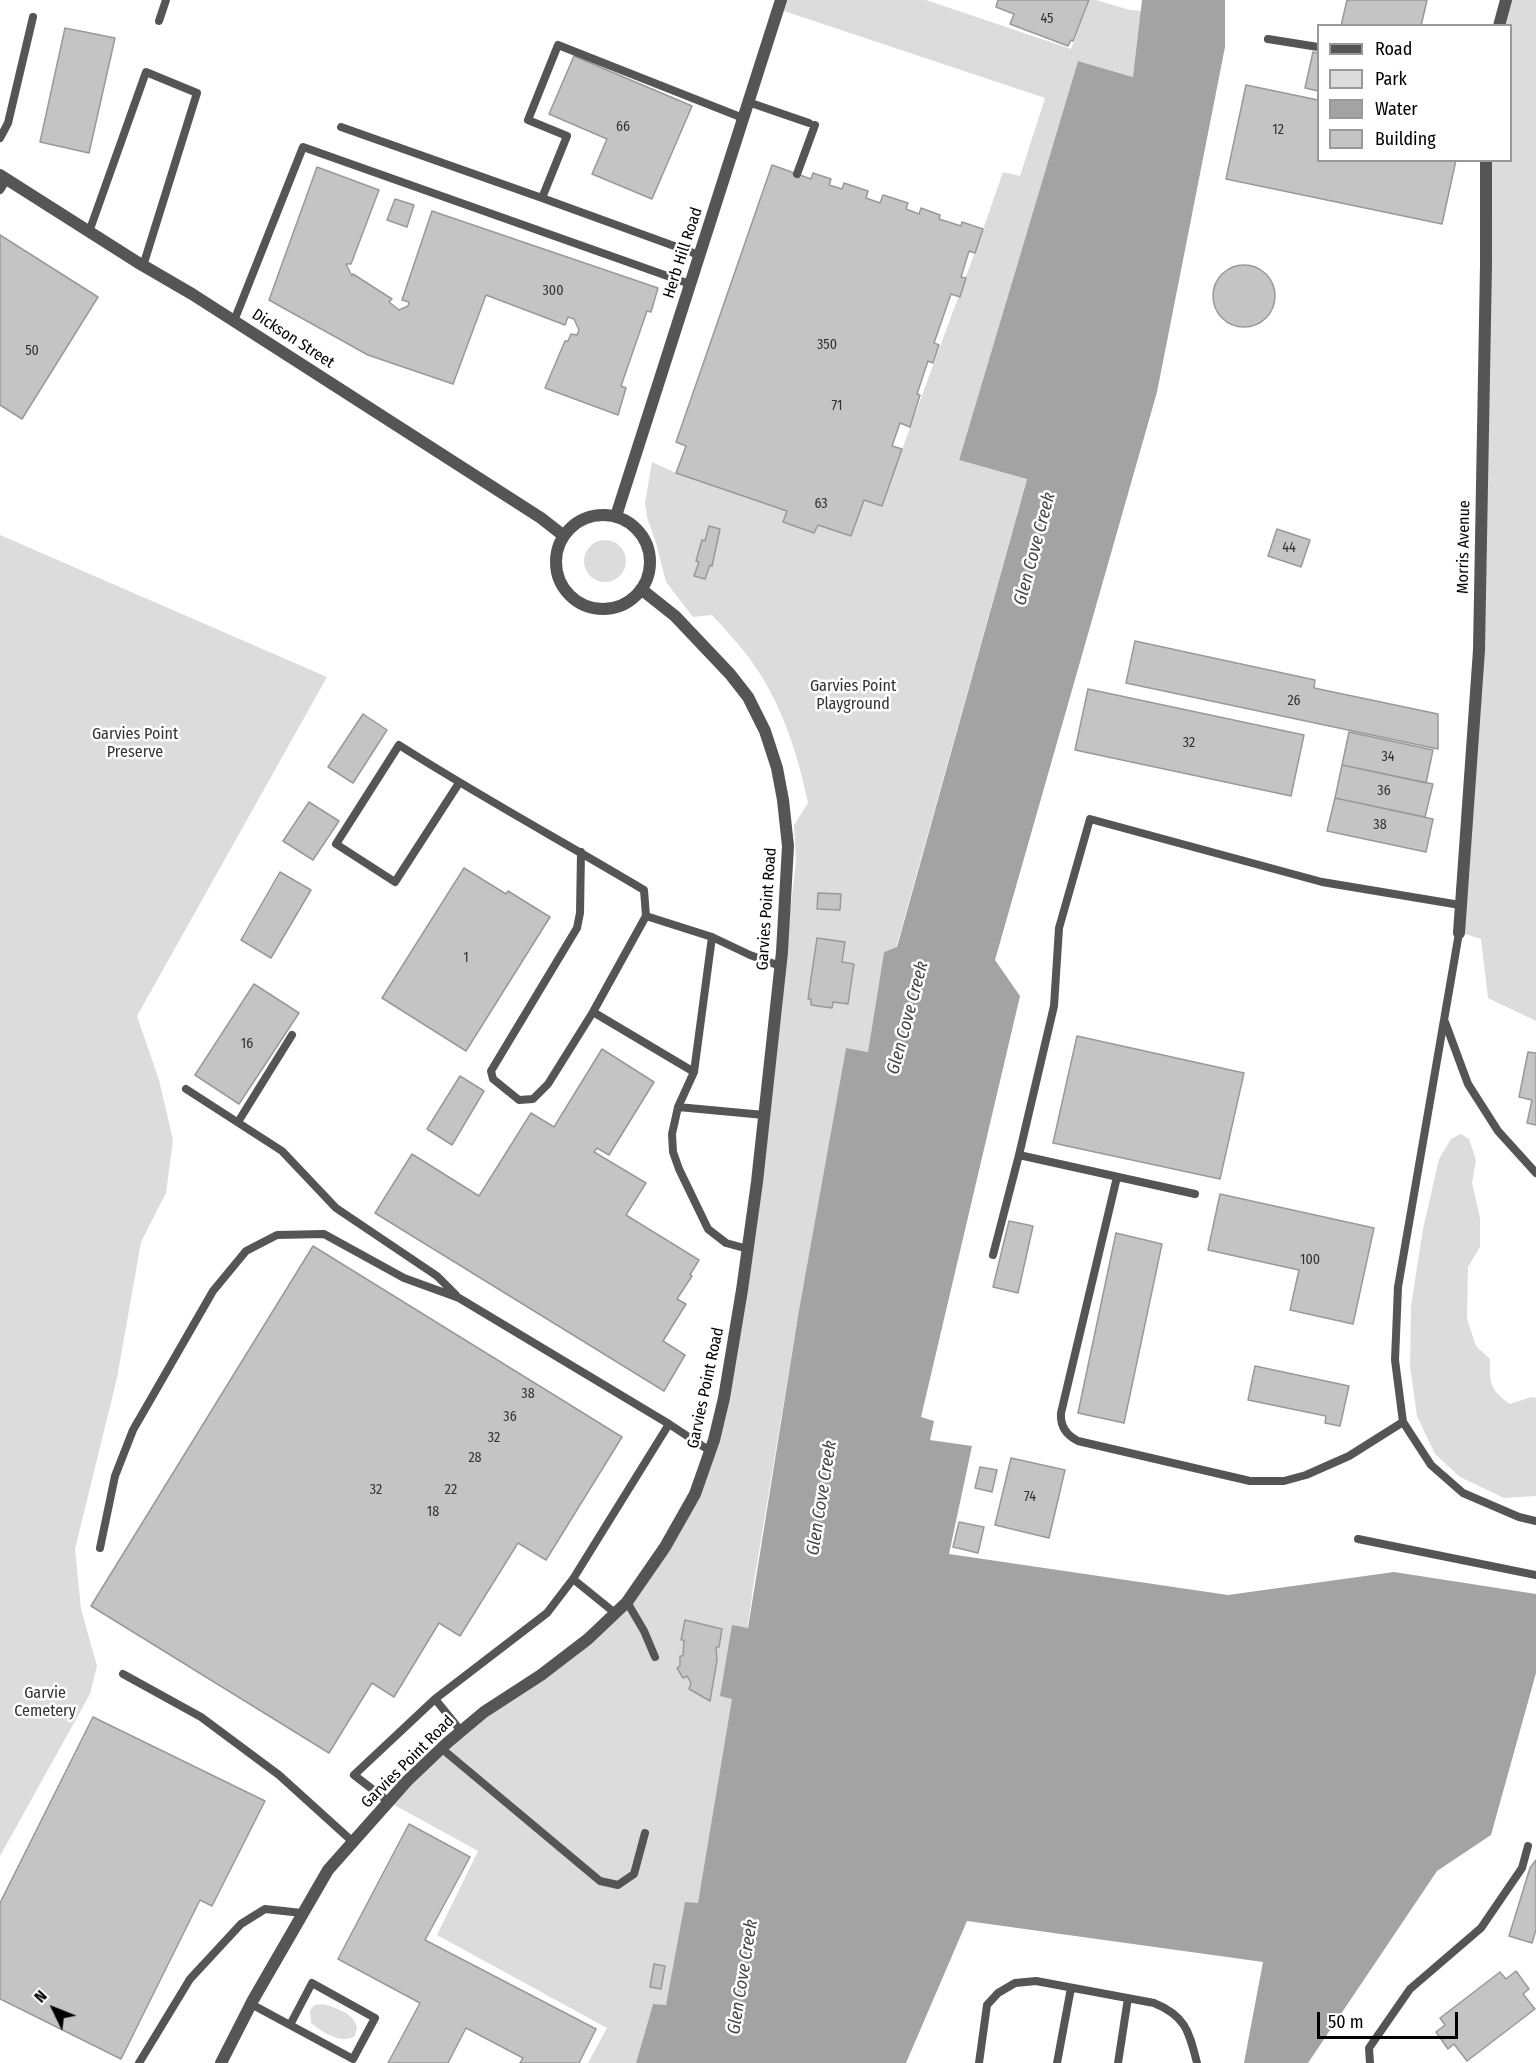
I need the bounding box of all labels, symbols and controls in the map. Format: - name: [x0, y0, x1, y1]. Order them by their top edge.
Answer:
- house number: 45: [1040, 11, 1054, 27]
- legend: [1317, 24, 1512, 162]
- text: Road: [1375, 38, 1412, 60]
- text: Park: [1375, 68, 1407, 90]
- text: Water: [1375, 98, 1418, 120]
- house number: 66: [616, 119, 630, 135]
- house number: 12: [1272, 122, 1284, 138]
- text: Building: [1375, 128, 1436, 150]
- street label: Herb Hill Road: [659, 205, 707, 301]
- house number: 300: [543, 283, 563, 299]
- street label: Dickson Street: [248, 305, 338, 373]
- house number: 350: [817, 337, 837, 353]
- house number: 50: [25, 343, 39, 359]
- house number: 71: [832, 398, 842, 414]
- water label: Glen Cove Creek: [1010, 490, 1060, 608]
- house number: 63: [814, 496, 828, 512]
- street label: Morris Avenue: [1454, 500, 1474, 594]
- house number: 44: [1282, 540, 1296, 556]
- park label: Garvies Point Playground: [810, 677, 896, 715]
- house number: 26: [1287, 693, 1301, 709]
- park label: Garvies Point Preserve: [92, 725, 178, 763]
- house number: 32: [1183, 735, 1195, 751]
- house number: 34: [1381, 749, 1395, 765]
- house number: 36: [1377, 783, 1391, 799]
- house number: 38: [1373, 817, 1387, 833]
- street label: Garvies Point Road: [753, 847, 781, 971]
- house number: 1: [463, 950, 469, 966]
- water label: Glen Cove Creek: [883, 959, 933, 1077]
- house number: 16: [241, 1036, 253, 1052]
- house number: 100: [1300, 1252, 1320, 1268]
- street label: Garvies Point Road: [684, 1326, 728, 1450]
- house number: 38: [521, 1386, 535, 1402]
- house number: 36: [503, 1409, 517, 1425]
- house number: 32: [488, 1430, 500, 1446]
- water label: Glen Cove Creek: [802, 1439, 842, 1557]
- house number: 28: [468, 1450, 482, 1466]
- house number: 32: [370, 1482, 382, 1498]
- house number: 22: [445, 1482, 457, 1498]
- house number: 74: [1024, 1489, 1036, 1505]
- house number: 18: [427, 1504, 439, 1520]
- park label: Garvie Cemetery: [14, 1684, 76, 1722]
- street label: Garvies Point Road: [358, 1712, 458, 1812]
- water label: Glen Cove Creek: [723, 1918, 763, 2036]
- north arrow: [24, 1979, 84, 2039]
- text: N: [30, 1986, 51, 2006]
- scale bar: [1320, 2000, 1461, 2038]
- text: 50 m: [1328, 2011, 1364, 2033]

